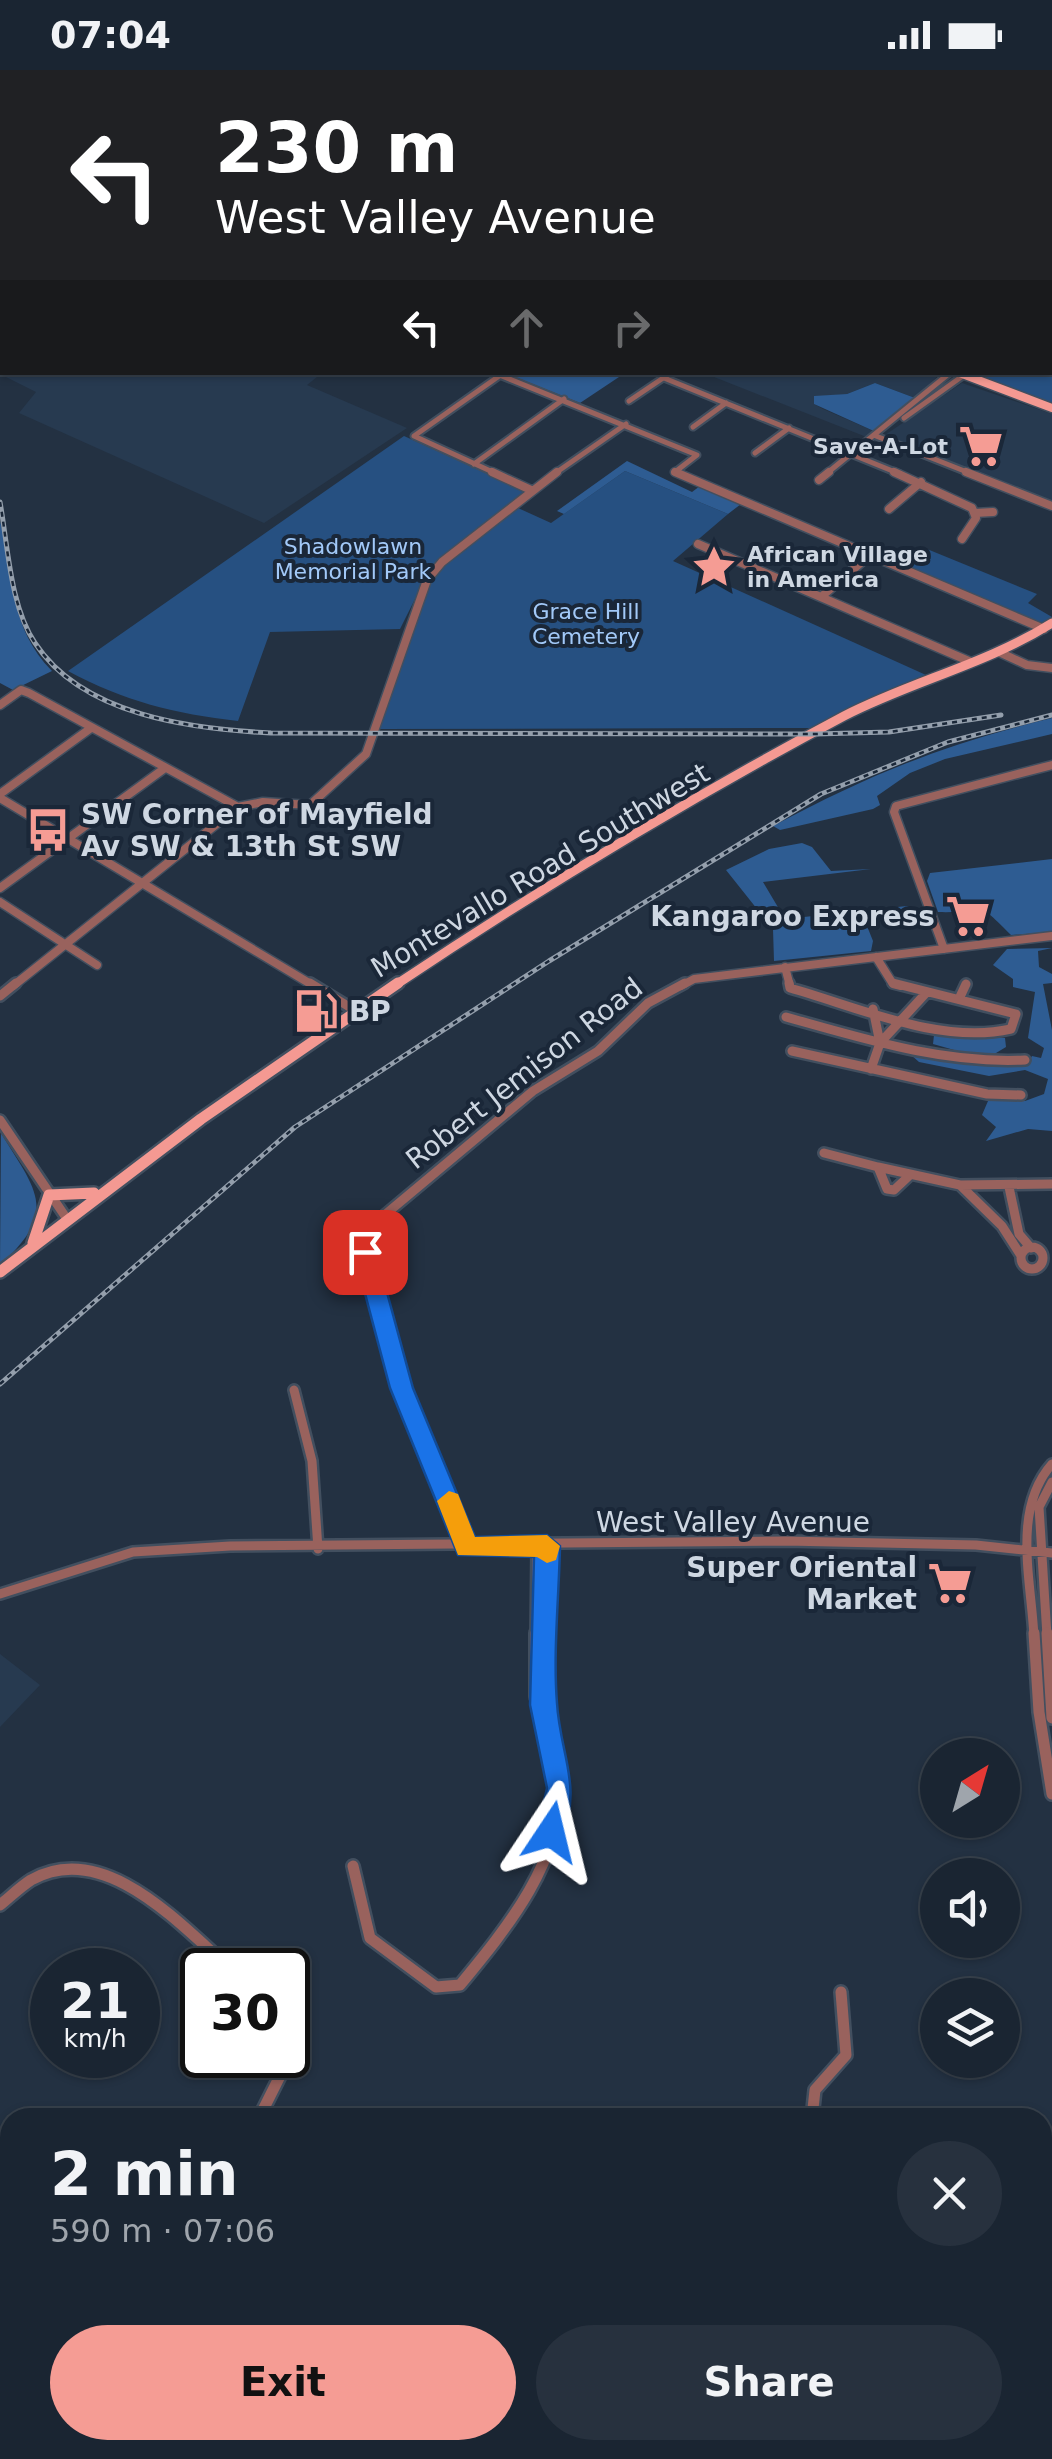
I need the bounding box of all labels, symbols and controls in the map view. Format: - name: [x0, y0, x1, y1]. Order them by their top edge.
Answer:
- text: 07:04: [50, 13, 171, 57]
- text: 230 m: [215, 107, 458, 189]
- icon: left: [50, 110, 180, 240]
- text: West Valley Avenue: [215, 191, 656, 244]
- icon: left: [394, 300, 449, 355]
- icon: ahead: [499, 300, 554, 355]
- icon: right: [604, 300, 659, 355]
- supermarket icon: Save-A-Lot: [957, 422, 1005, 470]
- place label: Save-A-Lot: [813, 434, 948, 459]
- park label: Shadowlawn Memorial Park: [275, 534, 432, 584]
- place label: African Village in America: [747, 542, 928, 592]
- place icon: African Village in America: [690, 543, 738, 591]
- park label: Grace Hill Cemetery: [532, 599, 640, 649]
- street label: Montevallo Road Southwest: [365, 756, 715, 985]
- place label: SW Corner of Mayfield Av SW & 13th St SW: [81, 798, 433, 863]
- bus stop icon: SW Corner of Mayfield Av SW & 13th St SW: [24, 806, 72, 854]
- supermarket icon: Kangaroo Express: [944, 892, 992, 940]
- place label: Kangaroo Express: [650, 900, 935, 933]
- street label: Robert Jemison Road: [400, 971, 649, 1176]
- fuel station icon: BP: [292, 987, 340, 1035]
- place label: BP: [349, 995, 391, 1028]
- pin: [323, 1210, 408, 1295]
- icon: arrive: [338, 1225, 393, 1280]
- street label: West Valley Avenue: [596, 1506, 870, 1539]
- place label: Super Oriental Market: [686, 1551, 917, 1616]
- supermarket icon: Super Oriental Market: [926, 1559, 974, 1607]
- north arrow: [920, 1738, 1020, 1838]
- map controls: [920, 1738, 1020, 2078]
- position arrow: [499, 1780, 603, 1884]
- button: sound: [920, 1858, 1020, 1958]
- speed limit sign: 30: [180, 1948, 310, 2078]
- text: 21: [60, 1972, 130, 2030]
- button: layers: [920, 1978, 1020, 2078]
- text: km/h: [63, 2024, 127, 2053]
- text: 2 min: [50, 2139, 238, 2209]
- button: close: [897, 2141, 1002, 2246]
- text: 590 m · 07:06: [50, 2212, 275, 2250]
- button: Exit: [50, 2325, 516, 2440]
- button: Share: [536, 2325, 1002, 2440]

